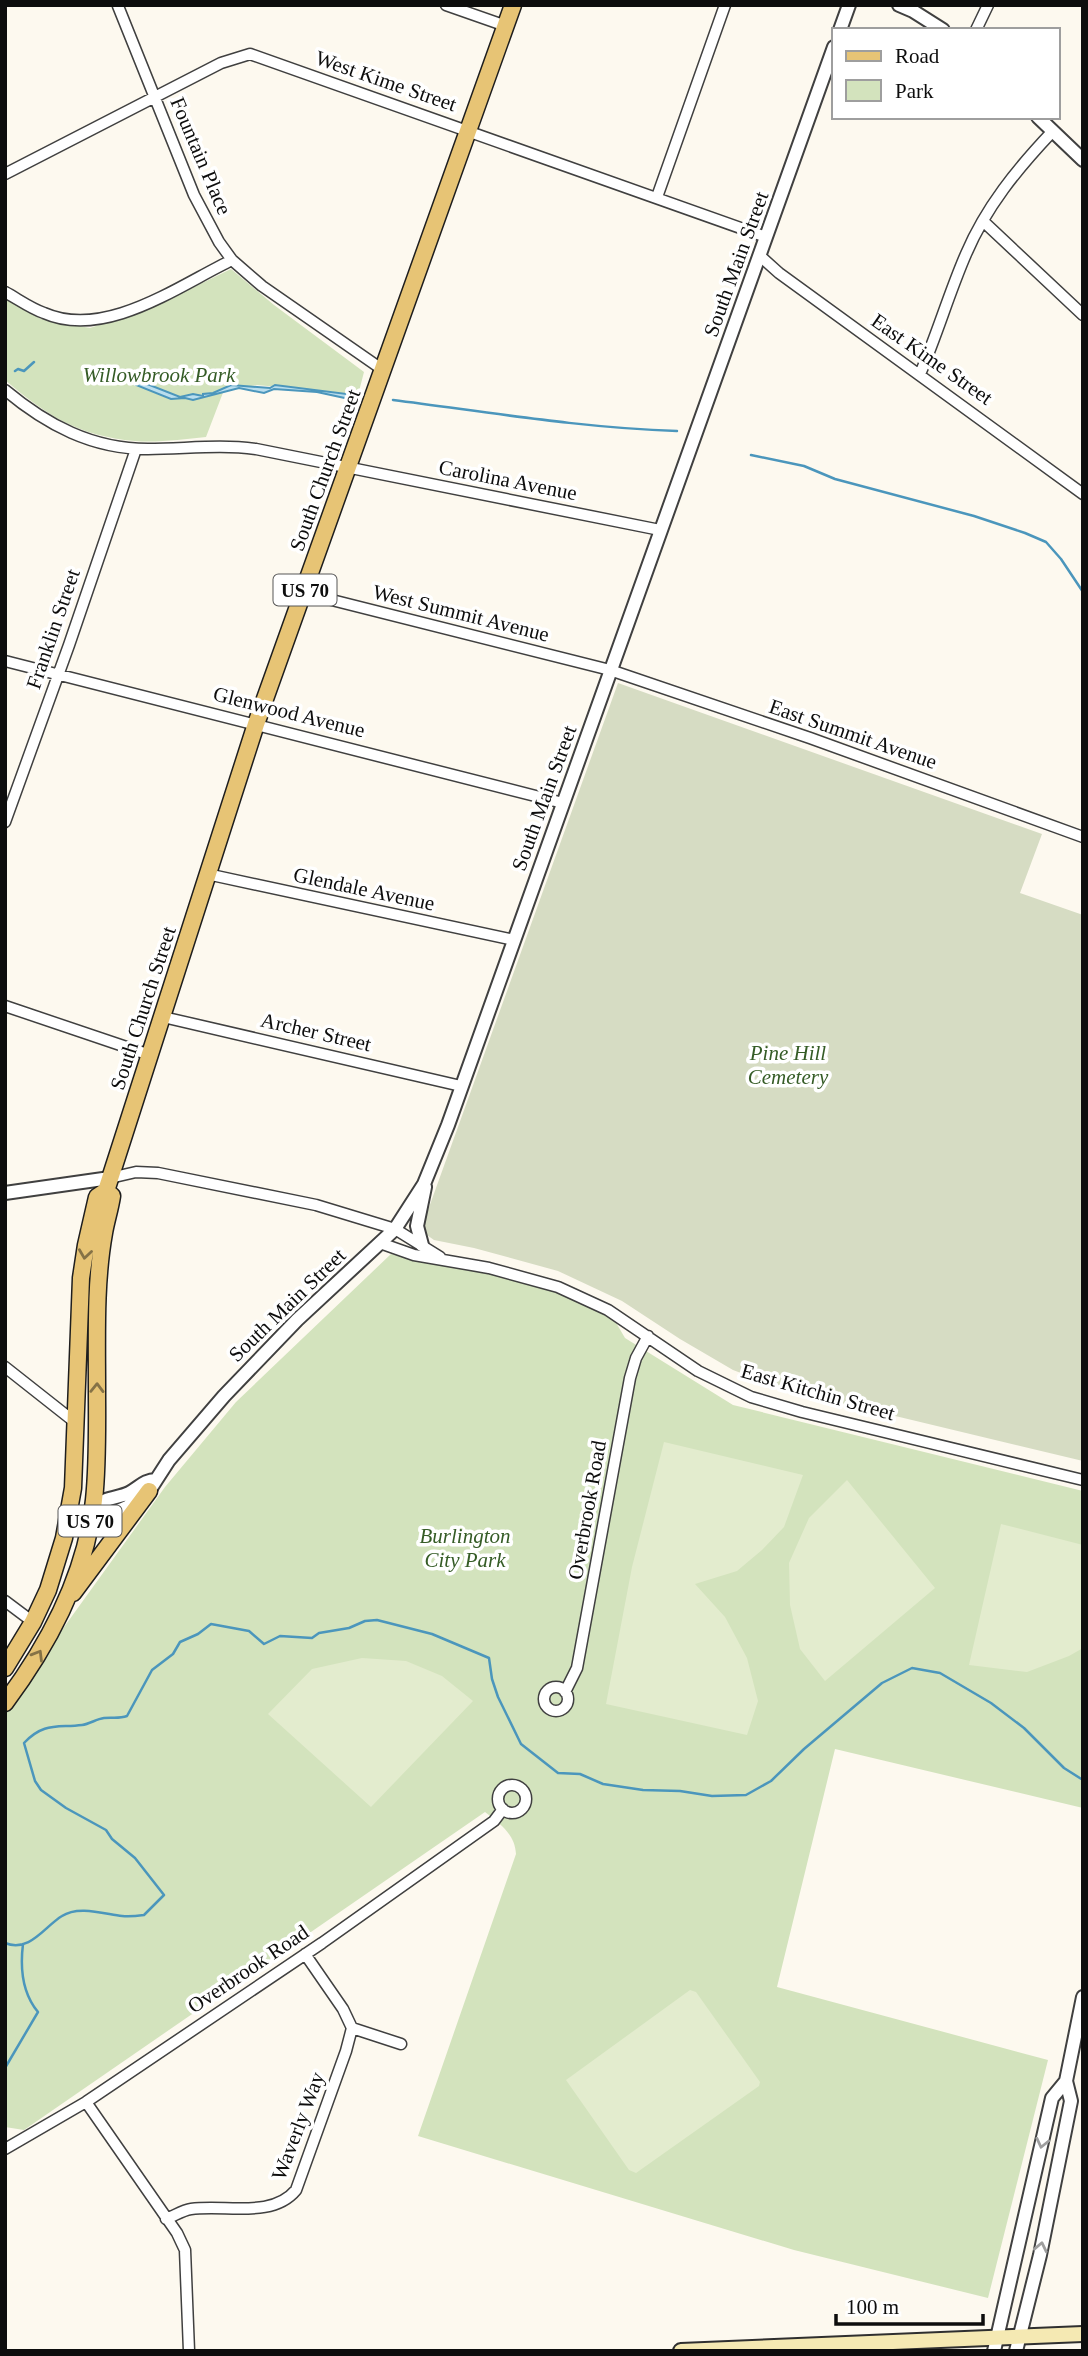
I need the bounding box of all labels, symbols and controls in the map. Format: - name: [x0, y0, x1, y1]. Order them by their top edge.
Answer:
- legend: [832, 28, 1060, 119]
- text: Road: [895, 44, 940, 68]
- street label: West Kime Street: [312, 46, 460, 116]
- text: Park: [895, 79, 934, 103]
- street label: Fountain Place: [165, 94, 237, 218]
- street label: South Main Street: [699, 188, 773, 340]
- street label: East Kime Street: [867, 308, 997, 410]
- park label: Willowbrook Park: [83, 363, 236, 387]
- street label: South Church Street: [285, 386, 365, 554]
- street label: Carolina Avenue: [437, 455, 579, 505]
- street label: Franklin Street: [21, 566, 85, 692]
- road number: US 70: [274, 575, 336, 606]
- street label: West Summit Avenue: [370, 579, 552, 647]
- street label: Glenwood Avenue: [211, 682, 367, 742]
- street label: East Summit Avenue: [766, 694, 940, 774]
- street label: South Main Street: [507, 722, 581, 874]
- street label: Glendale Avenue: [291, 862, 437, 916]
- street label: South Church Street: [105, 923, 181, 1093]
- street label: Archer Street: [258, 1008, 374, 1056]
- park label: Pine Hill Cemetery: [748, 1041, 829, 1089]
- street label: South Main Street: [224, 1243, 350, 1367]
- one-way arrow: [78, 1248, 93, 1259]
- street label: East Kitchin Street: [738, 1359, 898, 1425]
- one-way arrow: [89, 1382, 105, 1393]
- street label: Overbrook Road: [563, 1438, 611, 1581]
- road number: US 70: [58, 1506, 122, 1536]
- park label: Burlington City Park: [419, 1524, 511, 1572]
- one-way arrow: [30, 1649, 43, 1662]
- street label: Overbrook Road: [183, 1919, 313, 2018]
- street label: Waverly Way: [266, 2068, 330, 2183]
- one-way arrow: [1035, 2137, 1050, 2149]
- one-way arrow: [1033, 2241, 1048, 2253]
- scale bar: [836, 2282, 983, 2326]
- text: 100 m: [846, 2295, 899, 2319]

